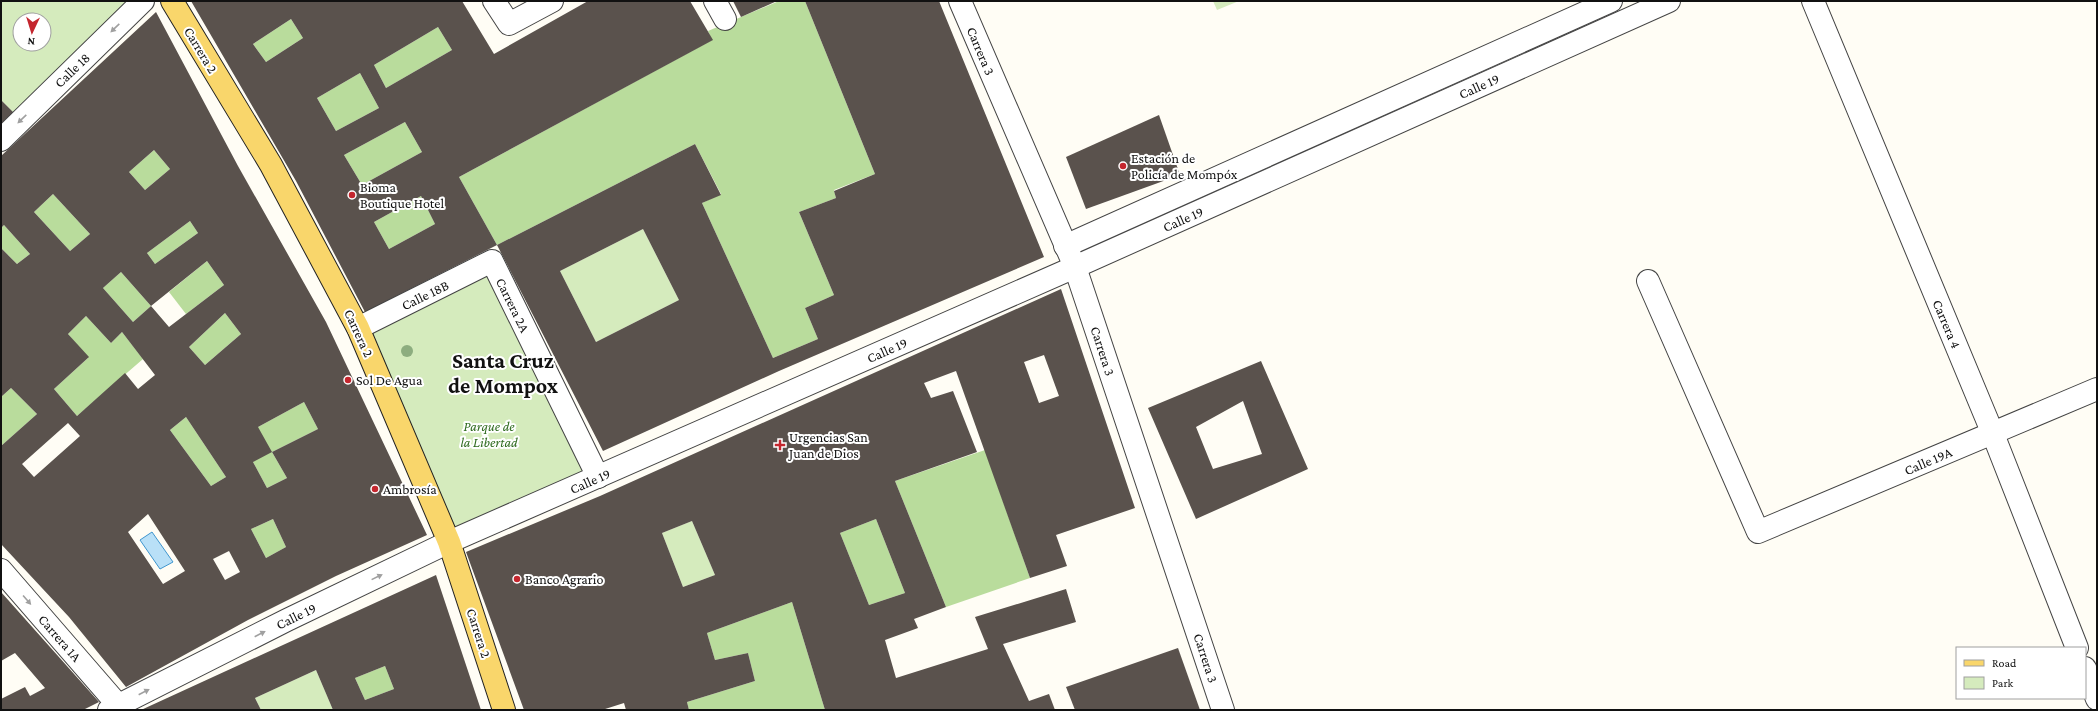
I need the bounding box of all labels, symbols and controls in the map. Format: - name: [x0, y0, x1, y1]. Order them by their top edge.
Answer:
- north arrow: [12, 12, 52, 52]
- one-way arrow: [110, 23, 120, 33]
- street label: Carrera 2: [181, 24, 221, 76]
- street label: Carrera 3: [964, 24, 998, 78]
- text: N: [27, 36, 35, 48]
- street label: Calle 18: [51, 49, 93, 91]
- street label: Calle 19: [1456, 70, 1502, 102]
- one-way arrow: [17, 114, 27, 124]
- place label: Estación de Policía de Mompóx: [1131, 150, 1238, 182]
- marker: Estación de Policía de Mompóx: [1118, 161, 1128, 171]
- place label: Bioma Boutique Hotel: [360, 179, 445, 211]
- marker: Bioma Boutique Hotel: [347, 190, 357, 200]
- street label: Calle 19: [1160, 203, 1206, 235]
- street label: Carrera 2A: [493, 275, 533, 335]
- street label: Calle 18B: [399, 277, 452, 313]
- street label: Carrera 4: [1930, 297, 1964, 351]
- street label: Carrera 2: [341, 307, 377, 360]
- street label: Carrera 3: [1088, 324, 1118, 378]
- street label: Calle 19: [864, 334, 910, 366]
- district label: Santa Cruz de Mompox: [448, 348, 559, 398]
- place label: Sol De Agua: [356, 372, 423, 388]
- marker: Sol De Agua: [343, 375, 353, 385]
- park label: Parque de la Libertad: [460, 418, 518, 450]
- place label: Urgencias San Juan de Dios: [787, 429, 868, 461]
- marker: Urgencias San Juan de Dios: [774, 439, 786, 451]
- street label: Calle 19A: [1902, 444, 1954, 478]
- street label: Calle 19: [567, 465, 613, 497]
- place label: Ambrosía: [383, 481, 437, 497]
- marker: Ambrosía: [370, 484, 380, 494]
- place label: Banco Agrario: [525, 571, 603, 587]
- one-way arrow: [371, 574, 382, 580]
- marker: Banco Agrario: [512, 574, 522, 584]
- one-way arrow: [22, 594, 31, 605]
- street label: Calle 19: [273, 599, 319, 633]
- street label: Carrera 2: [464, 606, 495, 660]
- street label: Carrera 1A: [35, 611, 85, 665]
- one-way arrow: [254, 631, 266, 637]
- street label: Carrera 3: [1191, 631, 1221, 685]
- legend: [1956, 647, 2086, 699]
- text: Road: [1992, 656, 2017, 670]
- text: Park: [1992, 676, 2014, 690]
- one-way arrow: [138, 689, 150, 695]

